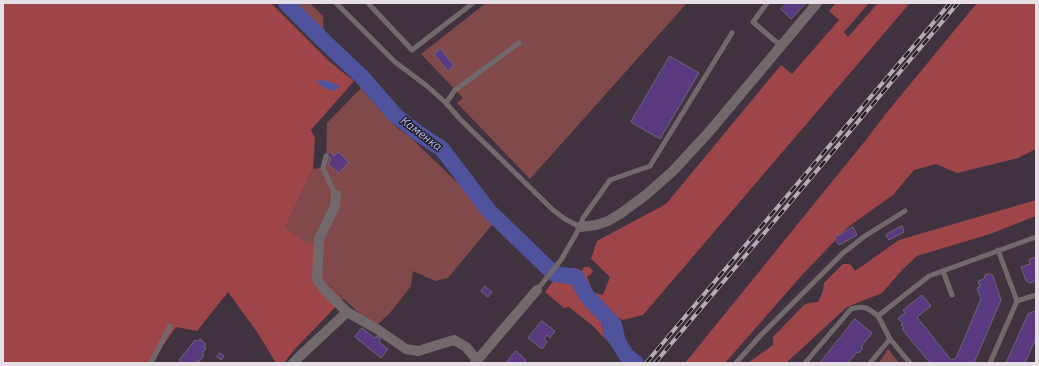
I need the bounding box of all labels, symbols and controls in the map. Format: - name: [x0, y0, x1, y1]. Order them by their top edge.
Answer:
- water label: Каменка: [397, 114, 445, 154]

